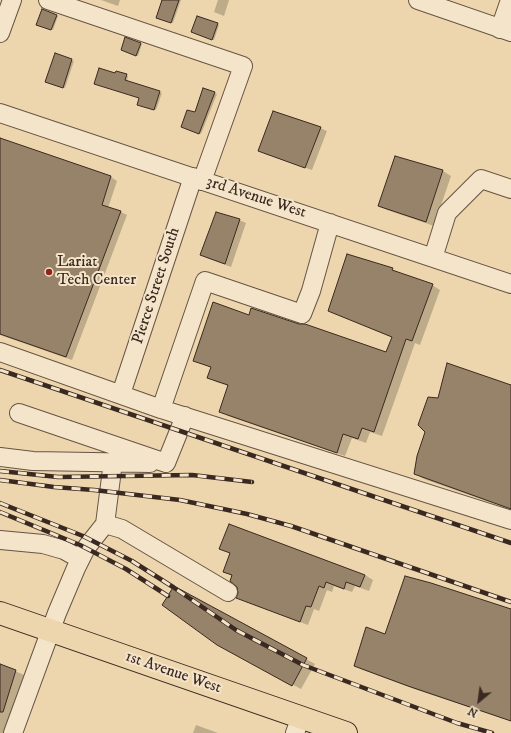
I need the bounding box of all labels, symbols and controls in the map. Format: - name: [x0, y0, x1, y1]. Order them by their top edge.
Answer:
- street label: 3rd Avenue West: [204, 173, 308, 223]
- street label: Pierce Street South: [129, 225, 185, 347]
- place label: Lariat Tech Center: [57, 253, 136, 291]
- marker: Lariat Tech Center: [44, 267, 54, 277]
- street label: 1st Avenue West: [122, 648, 224, 698]
- north arrow: [459, 681, 499, 721]
- text: N: [466, 703, 481, 720]

